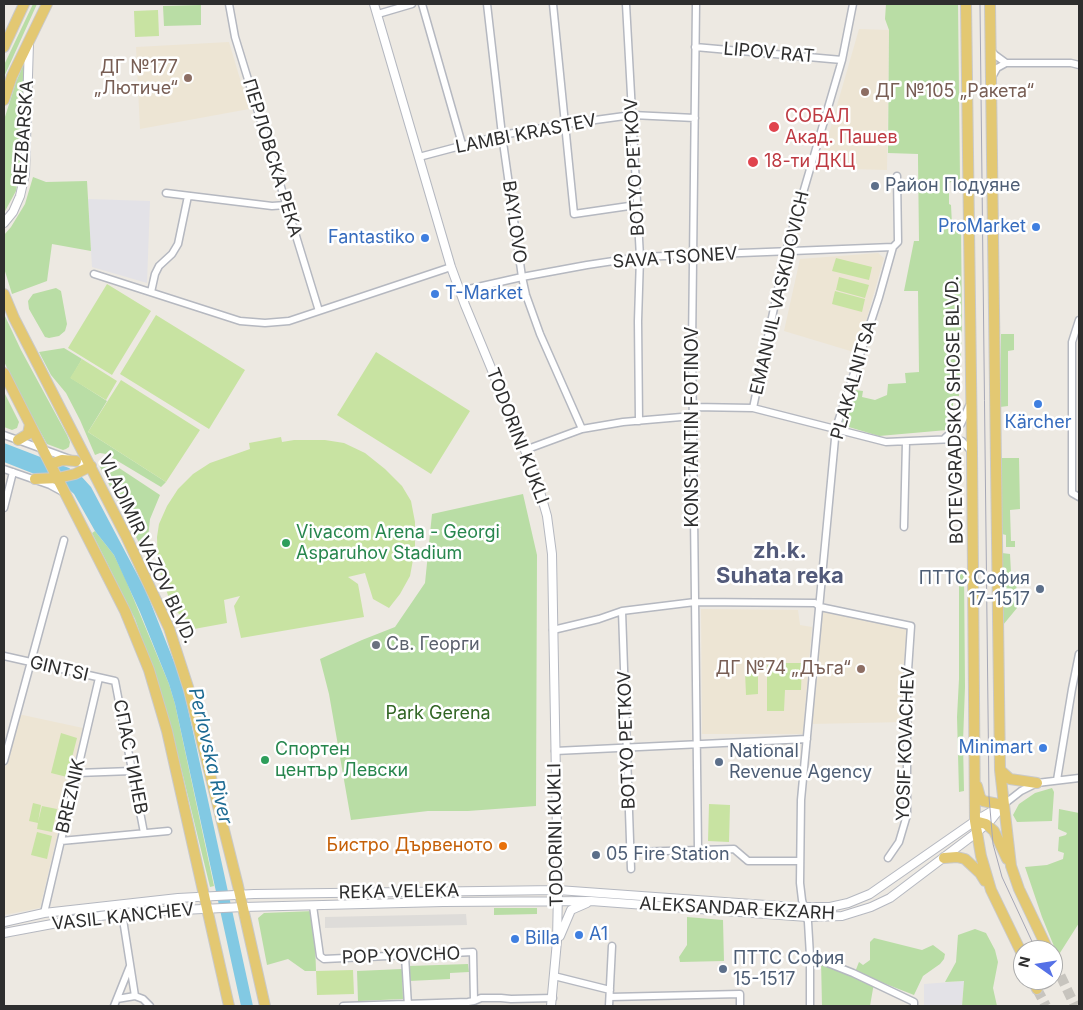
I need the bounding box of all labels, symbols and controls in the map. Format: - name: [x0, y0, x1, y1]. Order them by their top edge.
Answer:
- street label: LIPOV RAT: [723, 38, 815, 68]
- place label: ДГ №177 „Лютиче“: [94, 57, 178, 100]
- marker: ДГ №177 „Лютиче“: [182, 72, 194, 84]
- street label: ПЕРЛОВСКА РЕКА: [238, 76, 306, 240]
- street label: REZBARSKA: [10, 80, 38, 186]
- place label: ДГ №105 „Ракета“: [875, 81, 1034, 103]
- marker: ДГ №105 „Ракета“: [859, 86, 871, 98]
- street label: BOTYO PETKOV: [621, 97, 649, 237]
- place label: СОБАЛ Акад. Пашев: [785, 106, 898, 148]
- street label: LAMBI KRASTEV: [454, 110, 598, 158]
- marker: СОБАЛ Акад. Пашев: [767, 120, 781, 134]
- place label: 18-ти ДКЦ: [764, 151, 855, 173]
- marker: 18-ти ДКЦ: [746, 155, 760, 169]
- place label: Район Подуяне: [885, 175, 1020, 197]
- street label: BAYLOVO: [497, 179, 531, 265]
- marker: Район Подуяне: [869, 180, 881, 192]
- street label: EMANUIL VASKIDOVICH: [746, 189, 814, 397]
- place label: ProMarket: [938, 216, 1026, 238]
- marker: ProMarket: [1030, 221, 1042, 233]
- place label: Fantastiko: [328, 227, 415, 249]
- marker: Fantastiko: [419, 232, 431, 244]
- street label: SAVA TSONEV: [612, 243, 738, 273]
- street label: BOTEVGRADSKO SHOSE BLVD.: [942, 276, 968, 544]
- place label: T-Market: [445, 283, 523, 305]
- marker: T-Market: [429, 288, 441, 300]
- street label: PLAKALNITSA: [827, 318, 881, 442]
- street label: KONSTANTIN FOTINOV: [682, 327, 704, 527]
- street label: TODORINI KUKLI: [481, 365, 553, 507]
- marker: Кärcher: [1032, 398, 1044, 410]
- place label: Кärcher: [1005, 412, 1071, 434]
- street label: VLADIMIR VAZOV BLVD.: [94, 451, 200, 647]
- place label: Vivacom Arena - Georgi Asparuhov Stadium: [296, 522, 500, 564]
- marker: Vivacom Arena - Georgi Asparuhov Stadium: [280, 537, 292, 549]
- district label: zh.k. Suhata reka: [716, 538, 844, 590]
- place label: ПТТС София 17-1517: [919, 568, 1030, 610]
- marker: ПТТС София 17-1517: [1034, 583, 1046, 595]
- place label: Св. Георги: [386, 634, 480, 656]
- marker: Св. Георги: [370, 639, 382, 651]
- street label: GINTSI: [27, 652, 91, 686]
- place label: ДГ №74 „Дъга“: [715, 658, 851, 680]
- marker: ДГ №74 „Дъга“: [855, 663, 867, 675]
- street label: YOSIF KOVACHEV: [893, 666, 919, 822]
- street label: BOTYO PETKOV: [614, 670, 640, 810]
- water label: Perlovska River: [183, 686, 237, 826]
- street label: СПАС ГИНЕВ: [108, 698, 152, 816]
- park label: Park Gerena: [385, 703, 491, 725]
- place label: Minimart: [959, 737, 1033, 759]
- place label: Спортен център Левски: [275, 739, 408, 782]
- place label: National Revenue Agency: [729, 741, 872, 784]
- marker: Minimart: [1037, 742, 1049, 754]
- marker: Спортен център Левски: [259, 754, 271, 766]
- marker: National Revenue Agency: [713, 756, 725, 768]
- street label: BREZNIK: [52, 757, 90, 835]
- street label: TODORINI KUKLI: [544, 763, 568, 907]
- place label: Бистро Дървеното: [327, 835, 493, 857]
- marker: Бистро Дървеното: [497, 840, 509, 852]
- place label: 05 Fire Station: [606, 844, 730, 866]
- marker: 05 Fire Station: [590, 849, 602, 861]
- street label: REKA VELEKA: [338, 880, 460, 904]
- street label: ALEKSANDAR EKZARH: [639, 893, 835, 925]
- street label: VASIL KANCHEV: [51, 899, 195, 935]
- place label: A1: [589, 924, 608, 946]
- place label: Billa: [525, 928, 560, 950]
- marker: A1: [573, 929, 585, 941]
- marker: Billa: [509, 933, 521, 945]
- north arrow: [1013, 940, 1063, 990]
- street label: POP YOVCHO: [341, 943, 461, 969]
- place label: ПТТС София 15-1517: [733, 948, 844, 991]
- text: N: [1014, 955, 1033, 969]
- marker: ПТТС София 15-1517: [717, 963, 729, 975]

